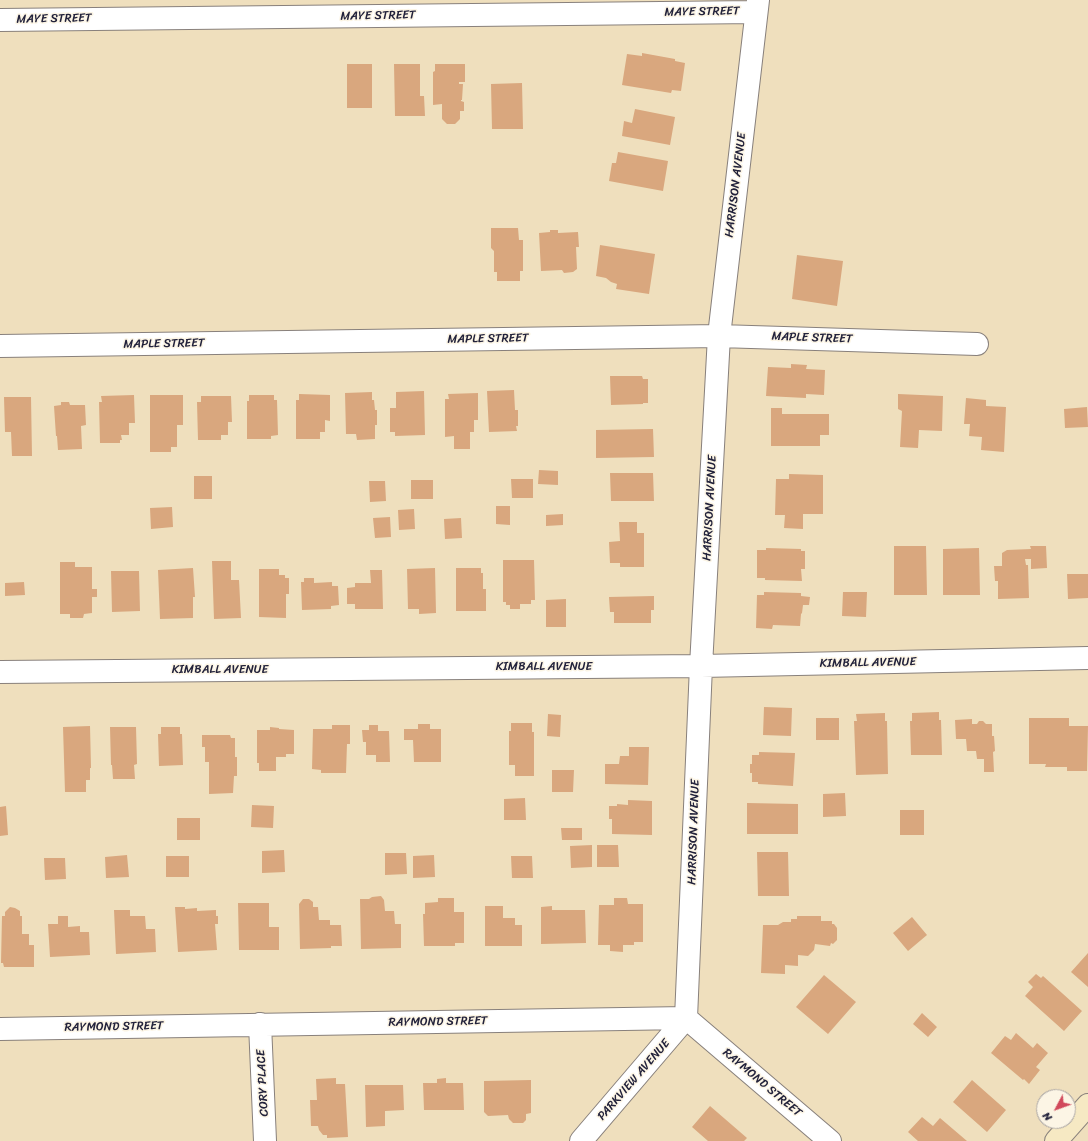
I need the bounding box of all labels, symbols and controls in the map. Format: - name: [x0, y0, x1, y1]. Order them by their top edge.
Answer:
- street label: MAYE STREET: [664, 4, 740, 20]
- street label: MAYE STREET: [340, 8, 416, 24]
- street label: MAYE STREET: [16, 11, 92, 27]
- street label: HARRISON AVENUE: [722, 132, 750, 238]
- street label: MAPLE STREET: [771, 329, 853, 347]
- street label: MAPLE STREET: [447, 331, 529, 347]
- street label: MAPLE STREET: [123, 336, 205, 352]
- street label: HARRISON AVENUE: [700, 455, 720, 561]
- street label: KIMBALL AVENUE: [820, 655, 916, 671]
- street label: KIMBALL AVENUE: [496, 660, 592, 674]
- street label: KIMBALL AVENUE: [172, 663, 268, 677]
- street label: HARRISON AVENUE: [685, 779, 703, 885]
- street label: RAYMOND STREET: [388, 1014, 488, 1030]
- street label: RAYMOND STREET: [64, 1019, 164, 1035]
- street label: PARKVIEW AVENUE: [595, 1036, 673, 1124]
- street label: RAYMOND STREET: [719, 1046, 805, 1120]
- street label: CORY PLACE: [254, 1049, 272, 1117]
- north arrow: [1036, 1089, 1076, 1129]
- text: N: [1038, 1107, 1057, 1126]

